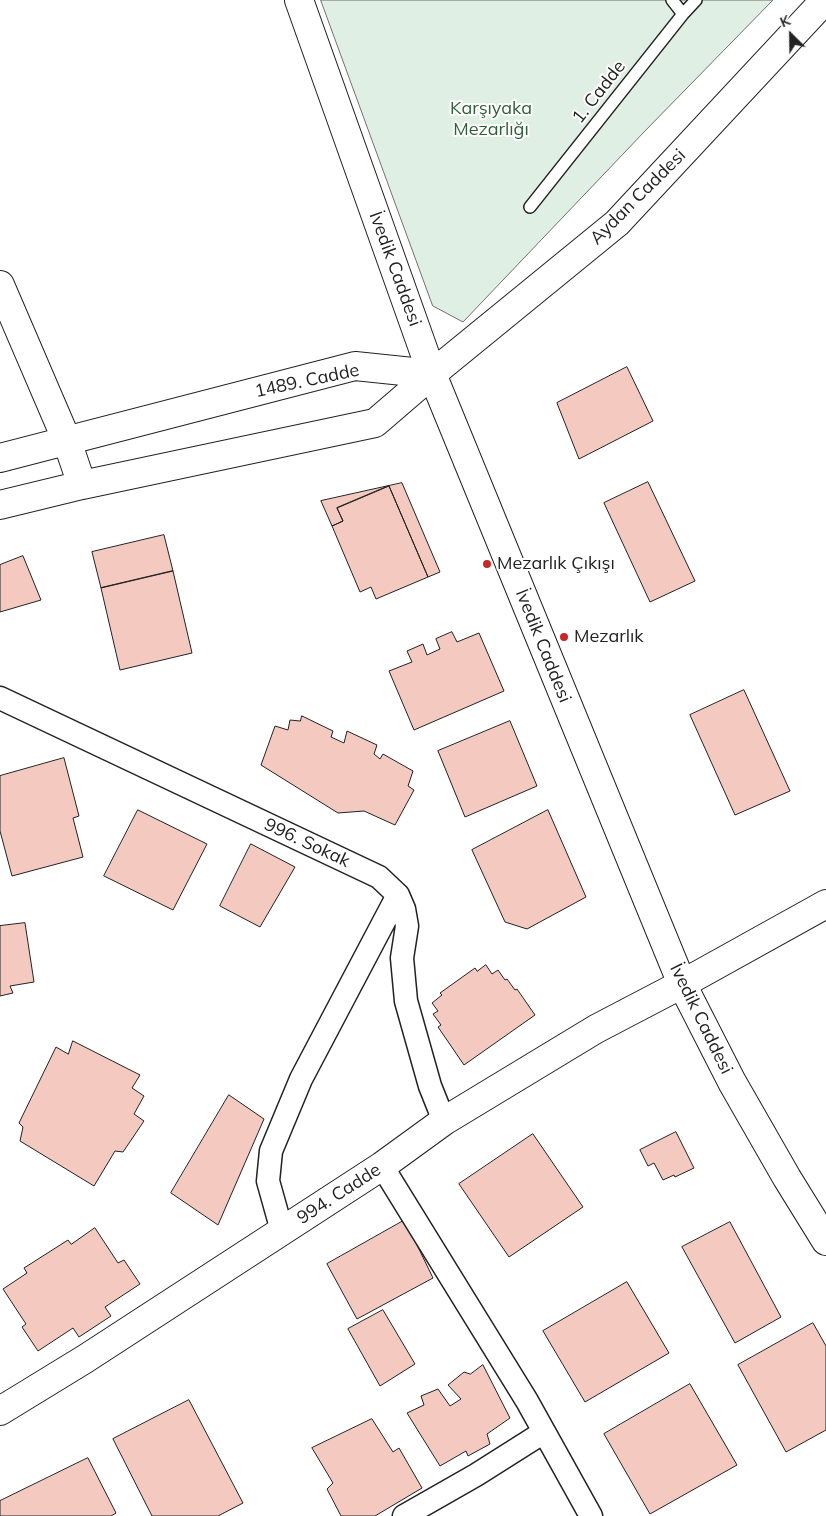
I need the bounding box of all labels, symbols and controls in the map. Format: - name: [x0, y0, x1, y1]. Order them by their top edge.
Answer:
- north arrow: [766, 10, 816, 60]
- text: K: [777, 11, 793, 31]
- street label: 1. Cadde: [568, 56, 630, 128]
- park label: Karşıyaka Mezarlığı: [450, 98, 532, 140]
- street label: Aydan Caddesi: [586, 145, 690, 249]
- street label: İvedik Caddesi: [364, 209, 426, 329]
- street label: 1489. Cadde: [253, 359, 361, 403]
- place label: Mezarlık Çıkışı: [497, 553, 615, 575]
- marker: Mezarlık Çıkışı: [481, 558, 493, 570]
- street label: İvedik Caddesi: [510, 586, 576, 706]
- place label: Mezarlık: [574, 626, 644, 648]
- marker: Mezarlık: [558, 631, 570, 643]
- street label: 996. Sokak: [261, 814, 353, 872]
- street label: İvedik Caddesi: [665, 960, 737, 1078]
- street label: 994. Cadde: [293, 1159, 385, 1229]

